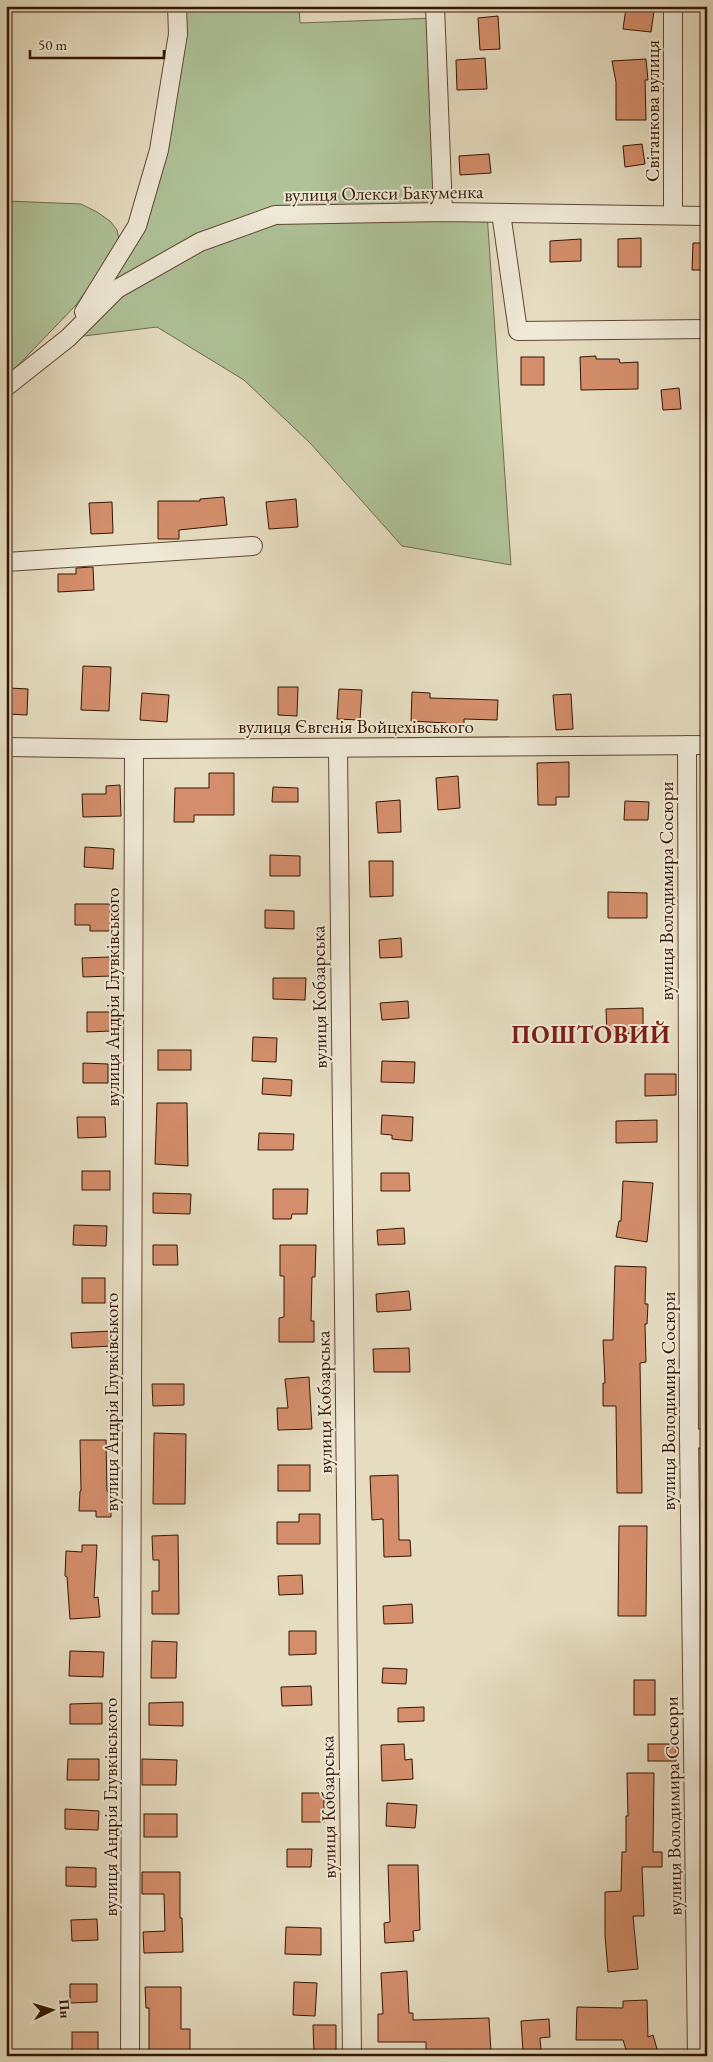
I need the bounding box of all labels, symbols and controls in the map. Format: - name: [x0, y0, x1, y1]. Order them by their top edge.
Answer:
- scale bar: [30, 28, 164, 60]
- text: 50 m: [38, 35, 67, 54]
- street label: Світанкова вулиця: [640, 39, 665, 182]
- street label: вулиця Олекси Бакуменка: [284, 179, 484, 207]
- street label: вулиця Євгенія Войцехівського: [238, 714, 474, 739]
- street label: вулиця Володимира Сосюри: [654, 781, 679, 1001]
- street label: вулиця Андрія Глувківського: [100, 888, 125, 1106]
- street label: вулиця Кобзарська: [305, 925, 333, 1069]
- district label: ПОШТОВИЙ: [511, 1019, 671, 1050]
- street label: вулиця Володимира Сосюри: [656, 1291, 681, 1511]
- street label: вулиця Андрія Глувківського: [99, 1293, 124, 1511]
- street label: вулиця Кобзарська: [310, 1330, 338, 1474]
- street label: вулиця Володимира Сосюри: [659, 1696, 687, 1916]
- street label: вулиця Андрія Глувківського: [98, 1698, 123, 1916]
- street label: вулиця Кобзарська: [314, 1735, 342, 1879]
- north arrow: [28, 1984, 78, 2034]
- text: Пн: [55, 1999, 75, 2019]

